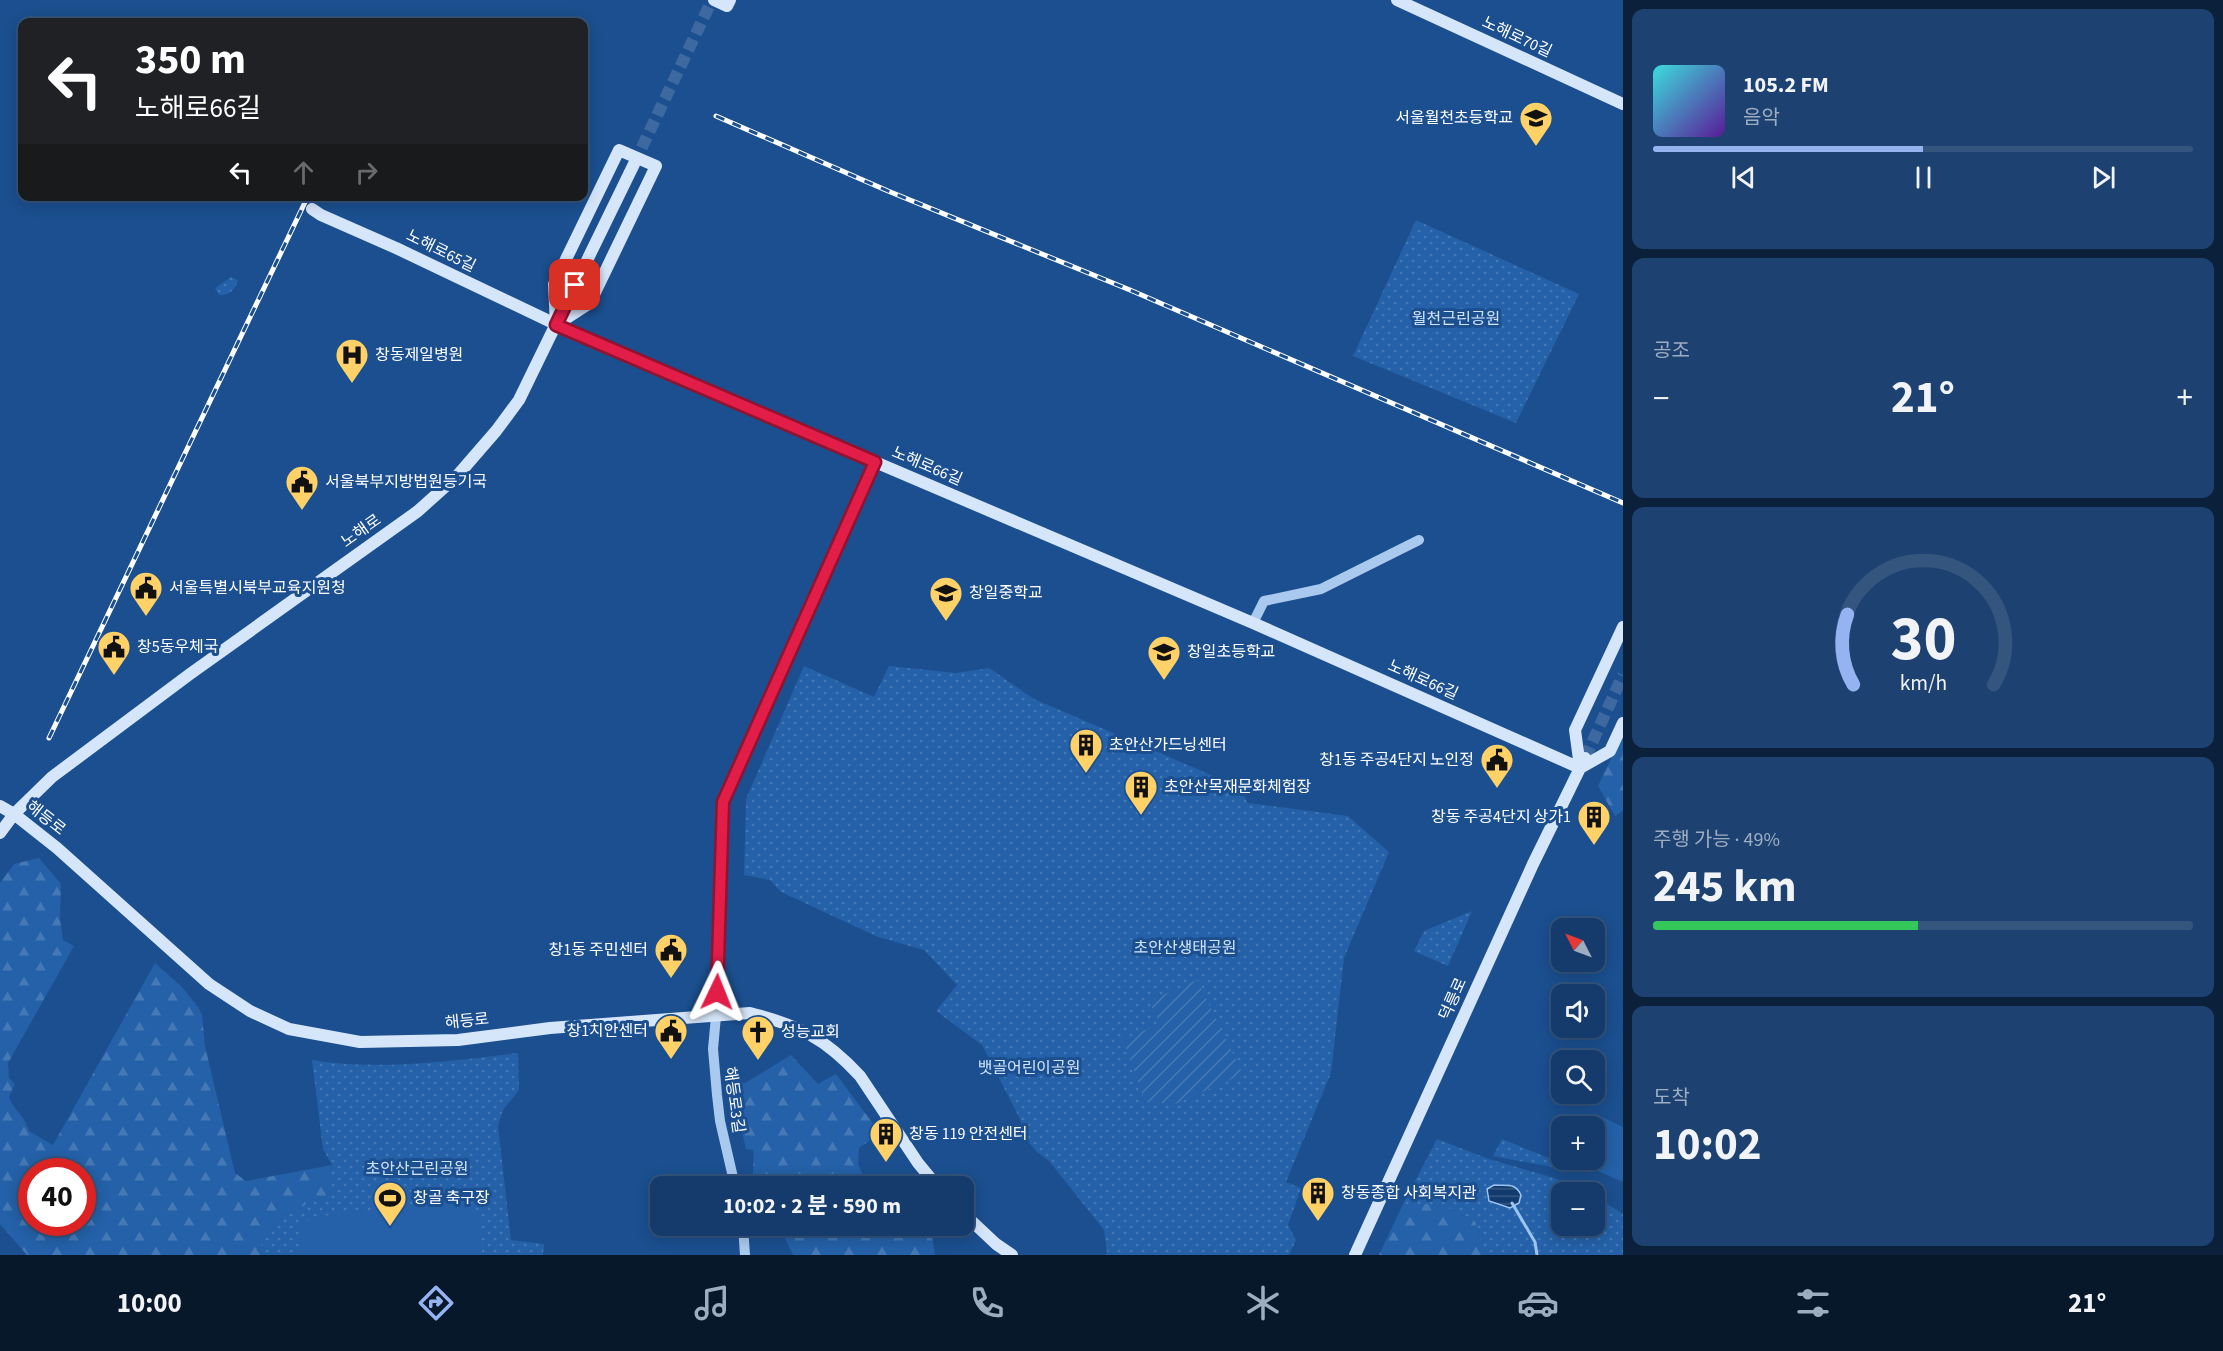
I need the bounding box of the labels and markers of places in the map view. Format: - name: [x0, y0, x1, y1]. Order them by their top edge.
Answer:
- school or university icon: 서울월천초등학교: [1518, 100, 1554, 147]
- place label: 서울월천초등학교: [1395, 107, 1513, 129]
- pin: [549, 259, 600, 310]
- hospital icon: 창동제일병원: [334, 337, 370, 384]
- place label: 창동제일병원: [375, 344, 463, 366]
- public building icon: 서울북부지방법원등기국: [284, 464, 320, 511]
- place label: 서울북부지방법원등기국: [325, 471, 487, 493]
- public building icon: 서울특별시북부교육지원청: [128, 570, 164, 617]
- school or university icon: 창일중학교: [928, 575, 964, 622]
- place label: 서울특별시북부교육지원청: [169, 577, 346, 599]
- place label: 창일중학교: [969, 582, 1043, 604]
- public building icon: 창5동우체국: [96, 629, 132, 676]
- school or university icon: 창일초등학교: [1146, 634, 1182, 681]
- place label: 창5동우체국: [137, 636, 219, 658]
- place label: 창일초등학교: [1187, 641, 1275, 663]
- building icon: 초안산가드닝센터: [1068, 727, 1104, 774]
- place label: 초안산가드닝센터: [1109, 734, 1227, 756]
- public building icon: 창1동 주공4단지 노인정: [1479, 742, 1515, 789]
- place label: 창1동 주공4단지 노인정: [1319, 749, 1474, 771]
- building icon: 초안산목재문화체험장: [1123, 769, 1159, 816]
- place label: 초안산목재문화체험장: [1164, 776, 1311, 798]
- building icon: 창동 주공4단지 상가1: [1576, 799, 1612, 846]
- place label: 창동 주공4단지 상가1: [1431, 806, 1571, 828]
- public building icon: 창1동 주민센터: [653, 932, 689, 979]
- place label: 창1동 주민센터: [549, 939, 648, 961]
- public building icon: 창1치안센터: [653, 1013, 689, 1060]
- church icon: 성능교회: [740, 1014, 776, 1061]
- place label: 창1치안센터: [566, 1020, 648, 1042]
- place label: 성능교회: [781, 1021, 840, 1043]
- building icon: 창동 119 안전센터: [868, 1116, 904, 1163]
- place label: 창동 119 안전센터: [909, 1123, 1028, 1145]
- building icon: 창동종합 사회복지관: [1300, 1175, 1336, 1222]
- sports icon: 창골 축구장: [372, 1180, 408, 1227]
- place label: 창동종합 사회복지관: [1341, 1182, 1477, 1204]
- place label: 창골 축구장: [413, 1187, 490, 1209]

